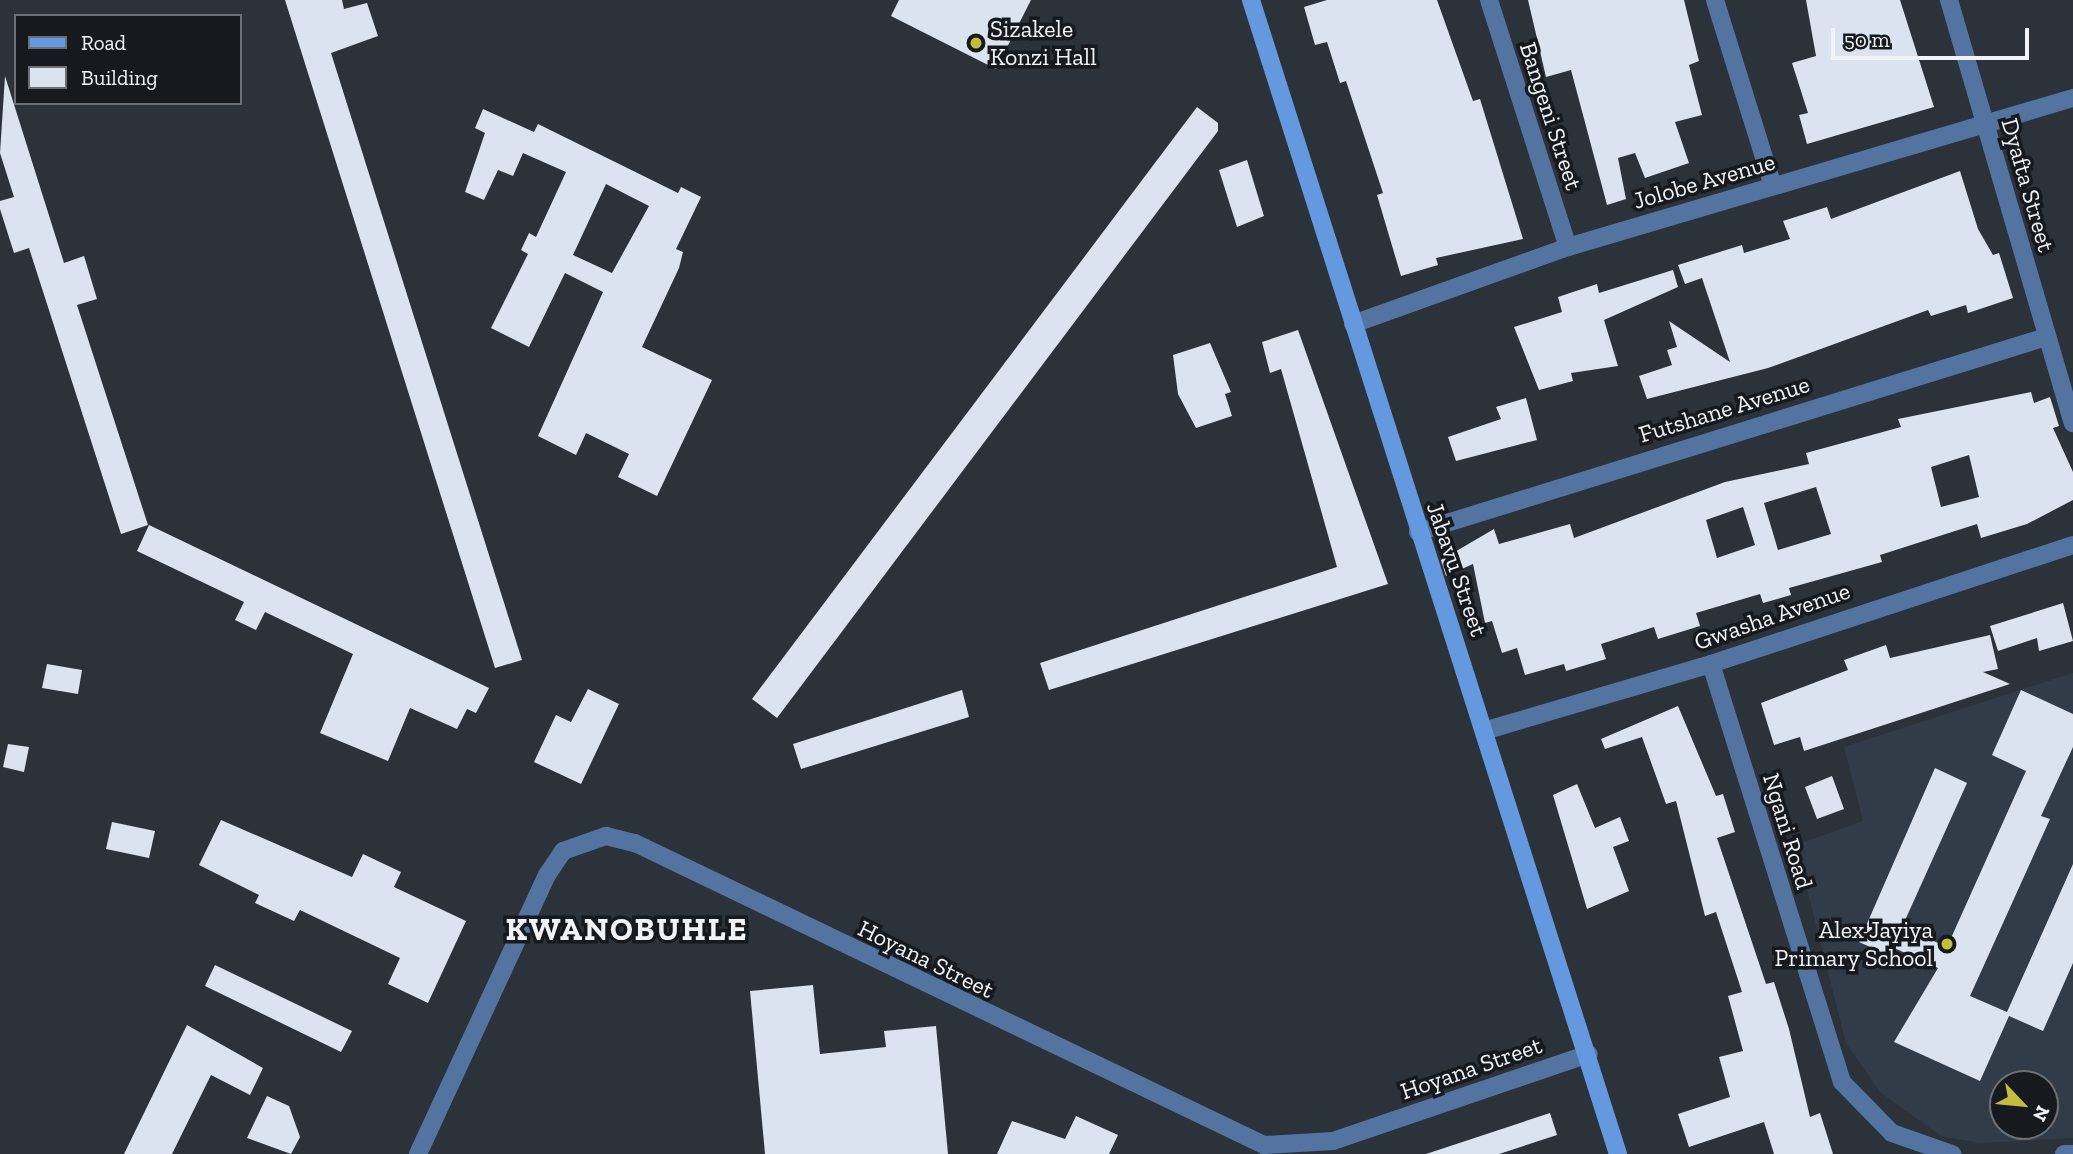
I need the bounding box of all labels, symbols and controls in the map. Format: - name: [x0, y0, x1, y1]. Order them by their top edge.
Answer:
- legend: [14, 14, 242, 105]
- scale bar: [1835, 14, 2033, 58]
- place label: Sizakele Konzi Hall: [990, 15, 1097, 71]
- text: 50 m: [1844, 27, 1890, 52]
- text: Road: [81, 30, 126, 55]
- marker: Sizakele Konzi Hall: [968, 35, 984, 51]
- street label: Bangeni Street: [1514, 39, 1588, 193]
- text: Building: [81, 65, 158, 90]
- street label: Dyafta Street: [1995, 115, 2061, 255]
- street label: Jolobe Avenue: [1629, 147, 1779, 215]
- street label: Futshane Avenue: [1635, 369, 1813, 449]
- street label: Jabavu Street: [1421, 498, 1493, 640]
- street label: Gwasha Avenue: [1690, 576, 1854, 656]
- street label: Ngani Road: [1757, 770, 1819, 892]
- district label: KWANOBUHLE: [507, 910, 747, 948]
- street label: Hoyana Street: [853, 914, 999, 1004]
- place label: Alex Jayiya Primary School: [1774, 916, 1933, 972]
- marker: Alex Jayiya Primary School: [1939, 936, 1955, 952]
- street label: Hoyana Street: [1397, 1030, 1545, 1106]
- north arrow: [1989, 1070, 2059, 1140]
- text: N: [2028, 1102, 2055, 1125]

